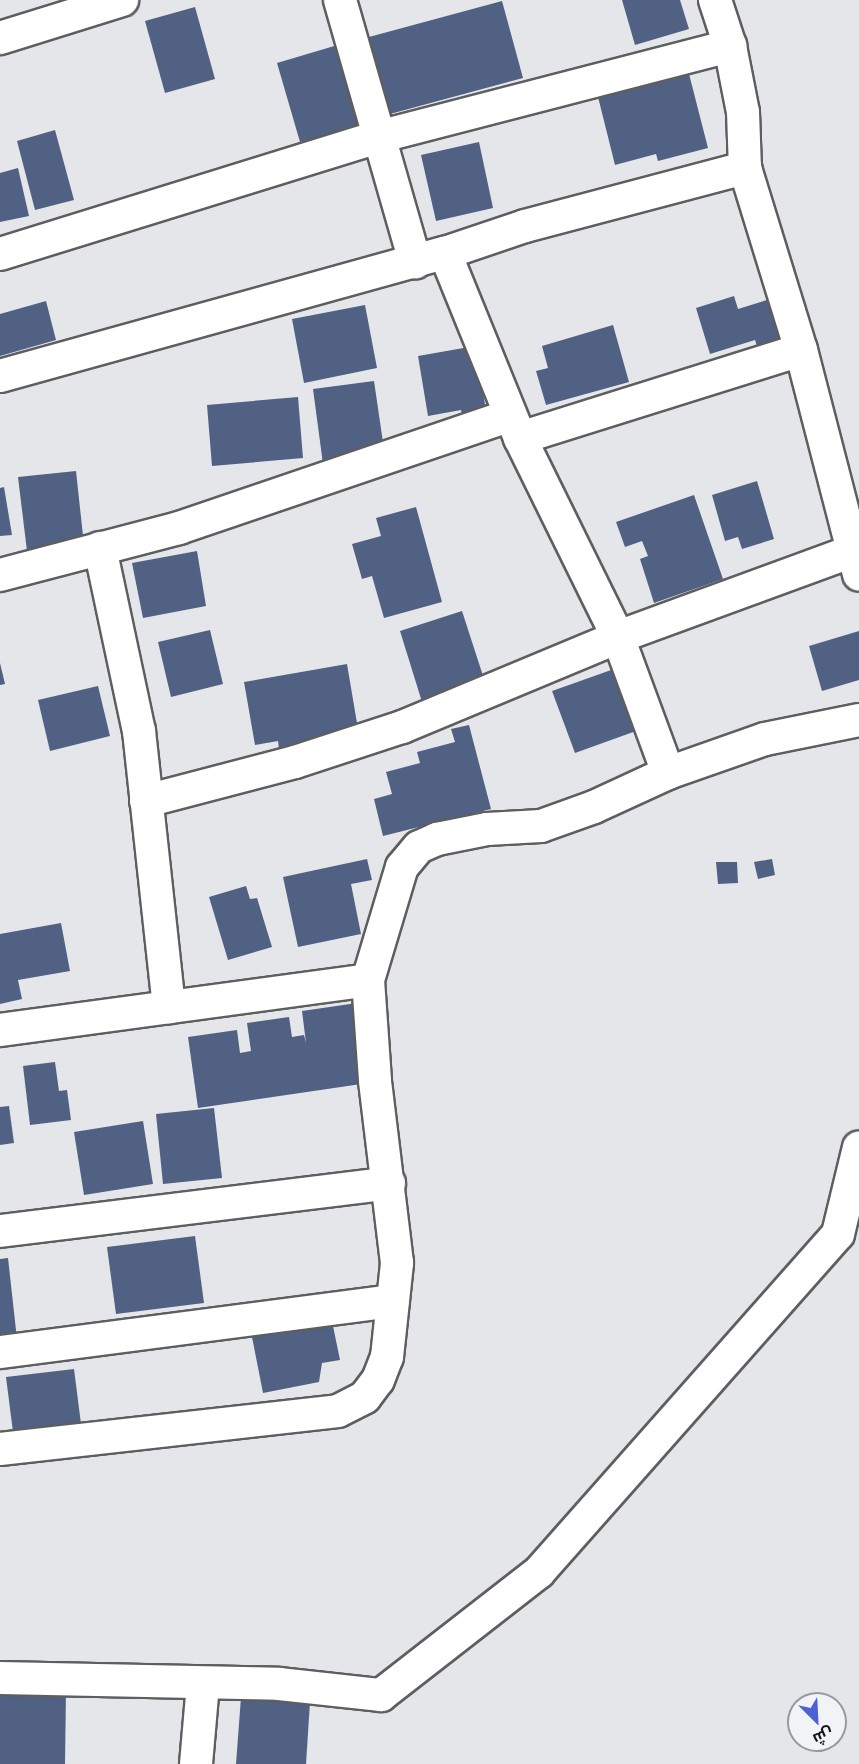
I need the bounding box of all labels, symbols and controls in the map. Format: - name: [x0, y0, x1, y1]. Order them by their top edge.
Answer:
- north arrow: [787, 1692, 847, 1752]
- text: ش: [810, 1724, 837, 1750]

